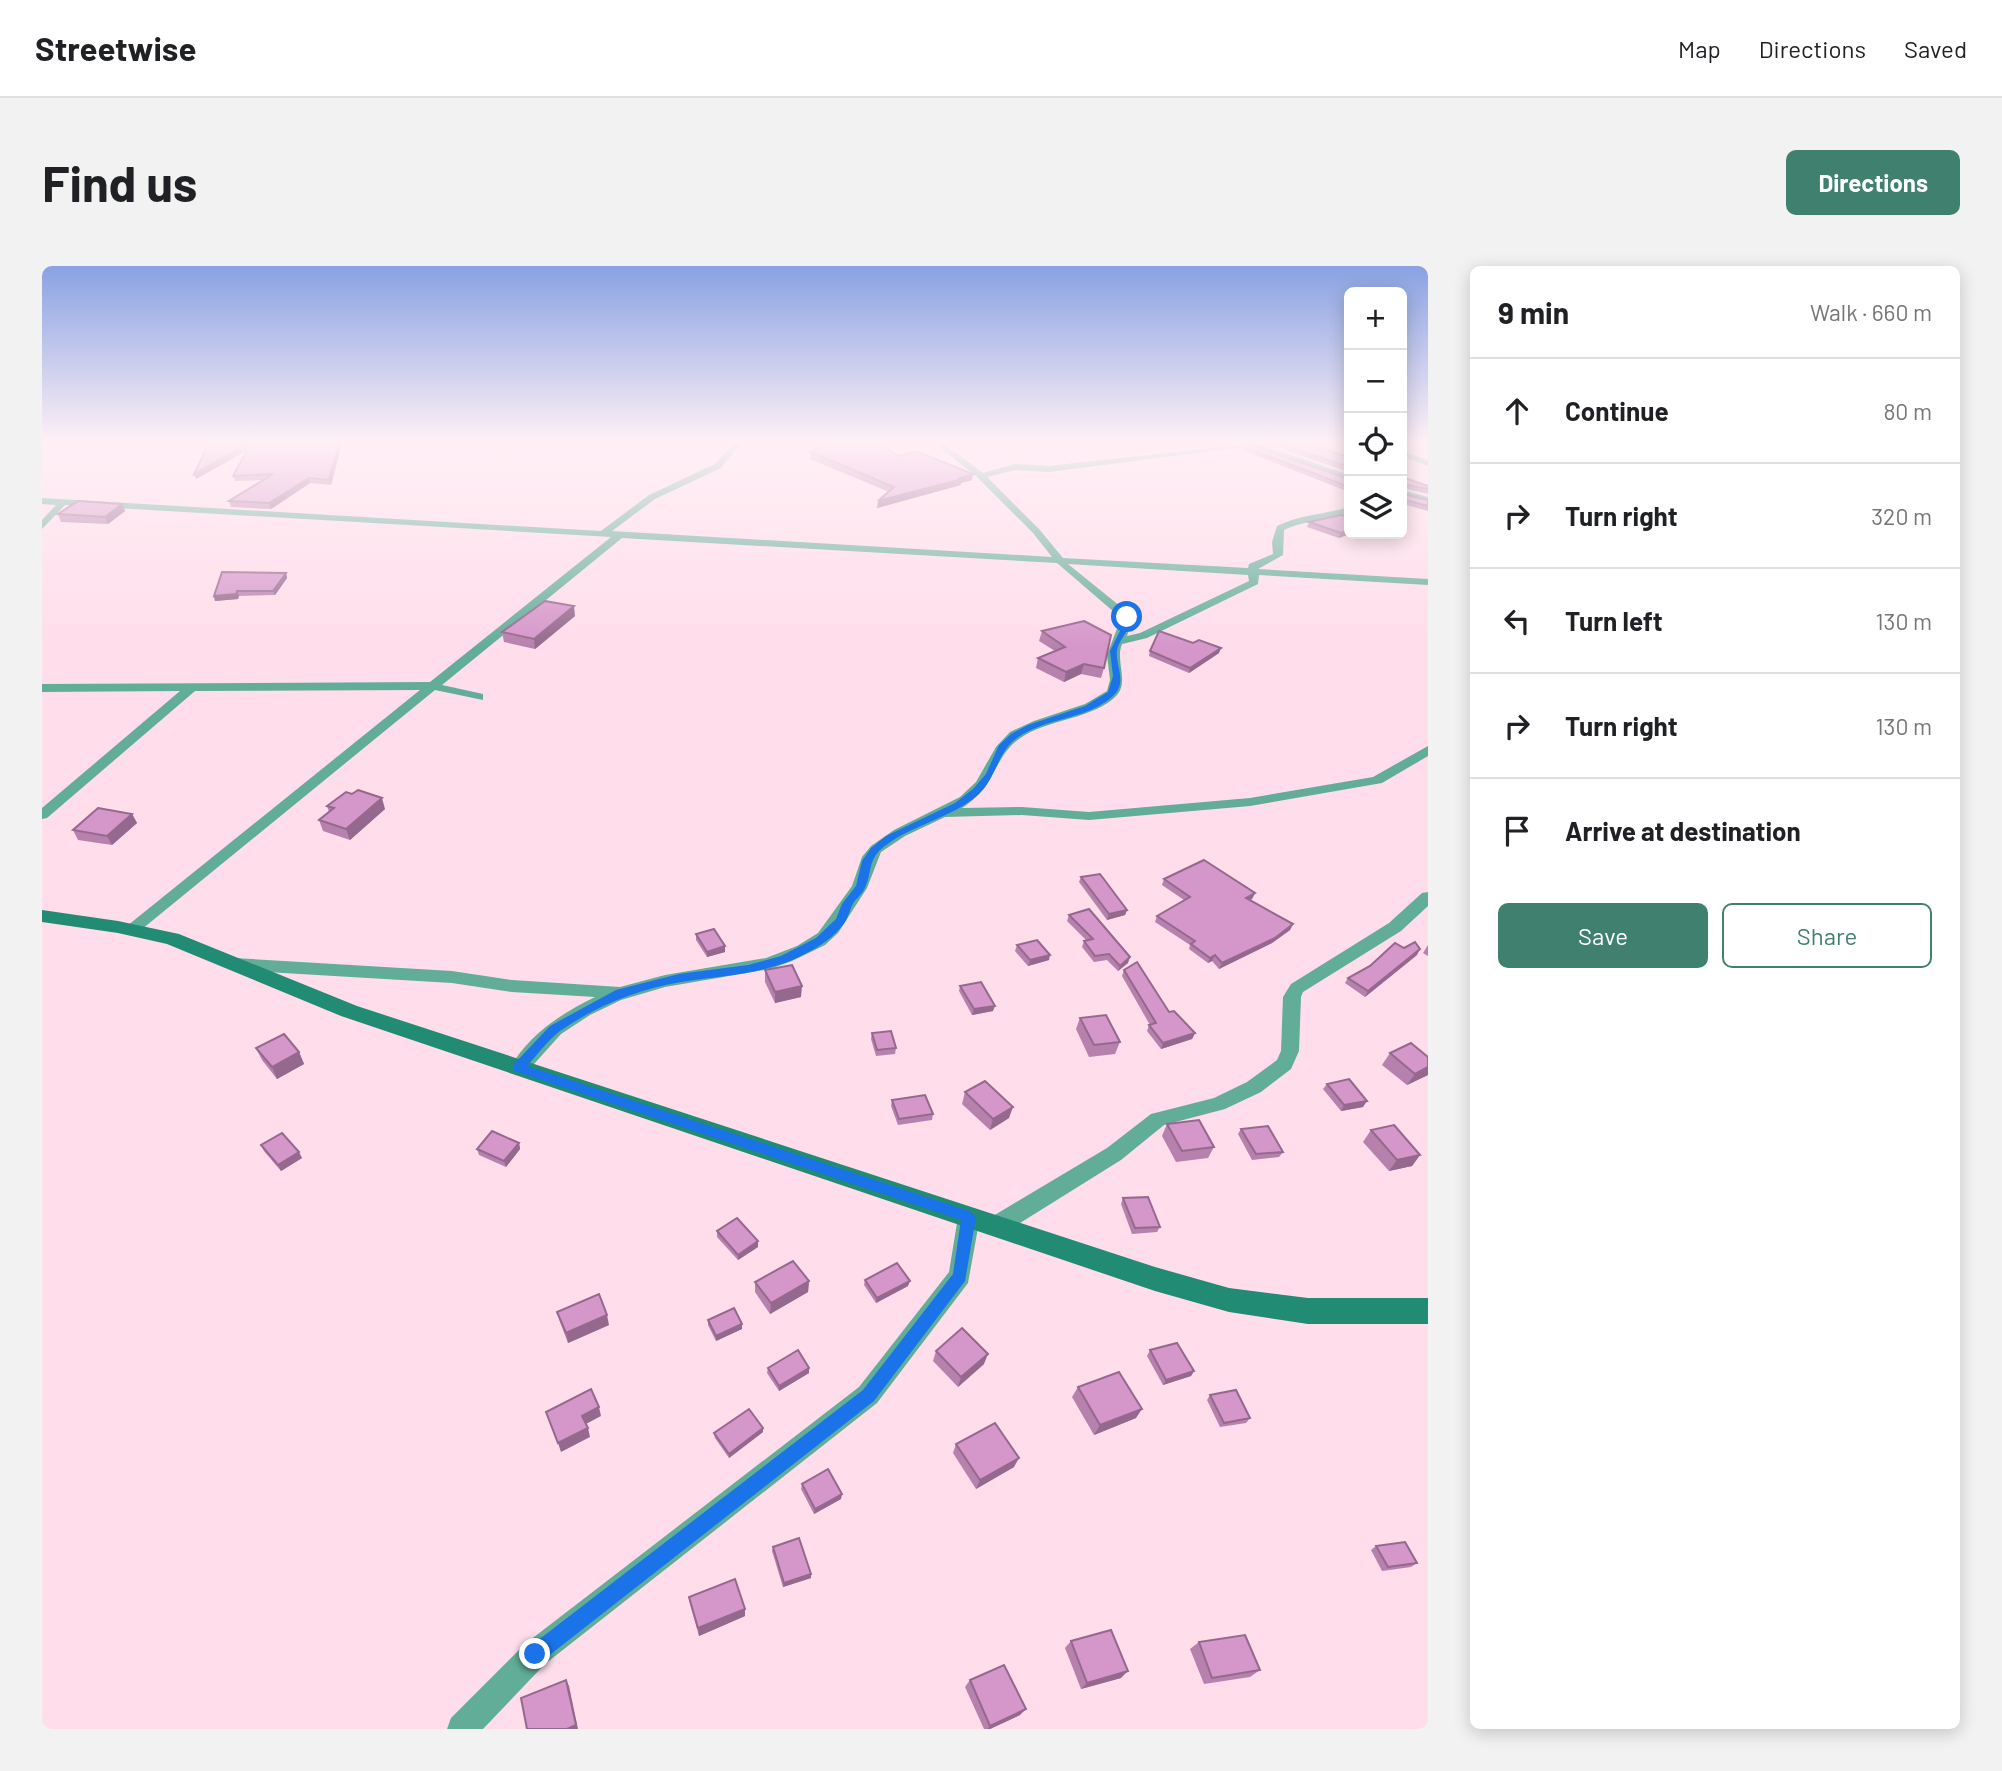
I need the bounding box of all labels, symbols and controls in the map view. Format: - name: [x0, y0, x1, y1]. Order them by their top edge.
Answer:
- text: Streetwise: [35, 28, 196, 68]
- text: Map: [1678, 34, 1721, 63]
- text: Directions: [1759, 34, 1866, 63]
- text: Saved: [1904, 34, 1967, 63]
- button: Directions: [1786, 150, 1960, 215]
- text: Find us: [42, 153, 197, 212]
- map controls: [1344, 287, 1407, 539]
- button: +: [1344, 287, 1407, 350]
- text: 9 min: [1498, 294, 1569, 330]
- text: Walk · 660 m: [1810, 298, 1932, 326]
- button: −: [1344, 350, 1407, 413]
- icon: ahead: [1498, 392, 1536, 430]
- text: Continue: [1565, 395, 1669, 426]
- text: 80 m: [1883, 397, 1932, 425]
- button: locate: [1344, 413, 1407, 476]
- button: layers: [1344, 476, 1407, 539]
- icon: right: [1498, 497, 1536, 535]
- text: Turn right: [1565, 500, 1678, 531]
- text: 320 m: [1871, 502, 1932, 530]
- route start: [1111, 601, 1142, 632]
- icon: left: [1498, 602, 1536, 640]
- text: Turn left: [1565, 605, 1663, 636]
- text: 130 m: [1875, 607, 1932, 635]
- icon: right: [1498, 707, 1536, 745]
- text: Turn right: [1565, 710, 1678, 741]
- text: 130 m: [1875, 712, 1932, 740]
- icon: arrive: [1498, 812, 1536, 850]
- text: Arrive at destination: [1565, 815, 1801, 846]
- button: Save: [1498, 903, 1708, 968]
- button: Share: [1722, 903, 1932, 968]
- route end: [519, 1638, 550, 1669]

